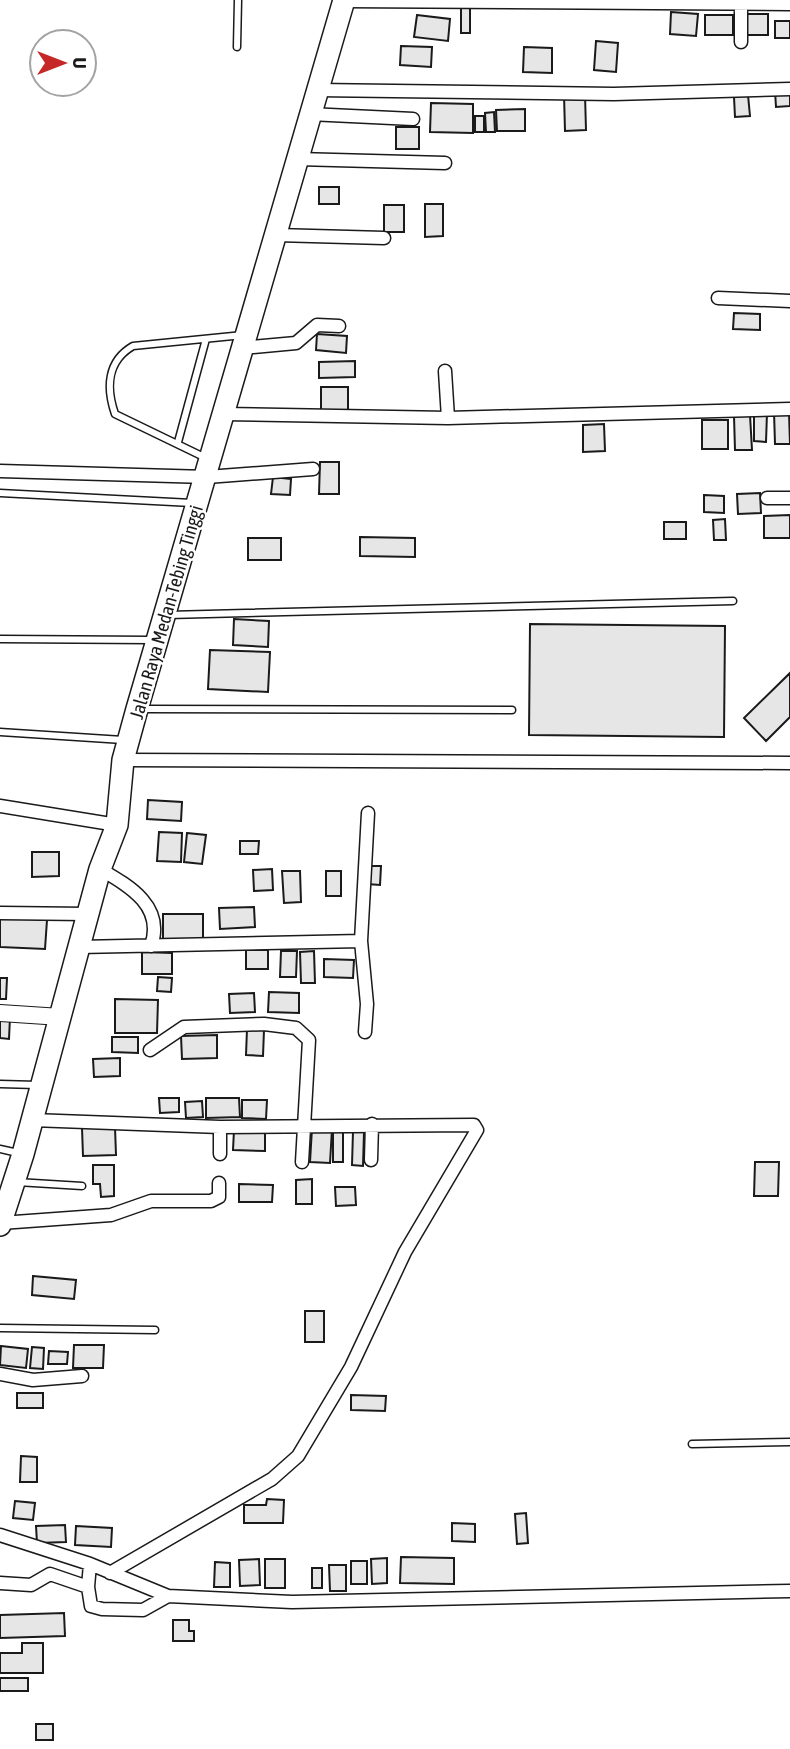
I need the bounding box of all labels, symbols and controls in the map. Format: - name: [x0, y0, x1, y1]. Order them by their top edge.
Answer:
- north arrow: [28, 28, 98, 98]
- text: U: [69, 57, 91, 69]
- street label: Jalan Raya Medan-Tebing Tinggi: [125, 503, 207, 721]

